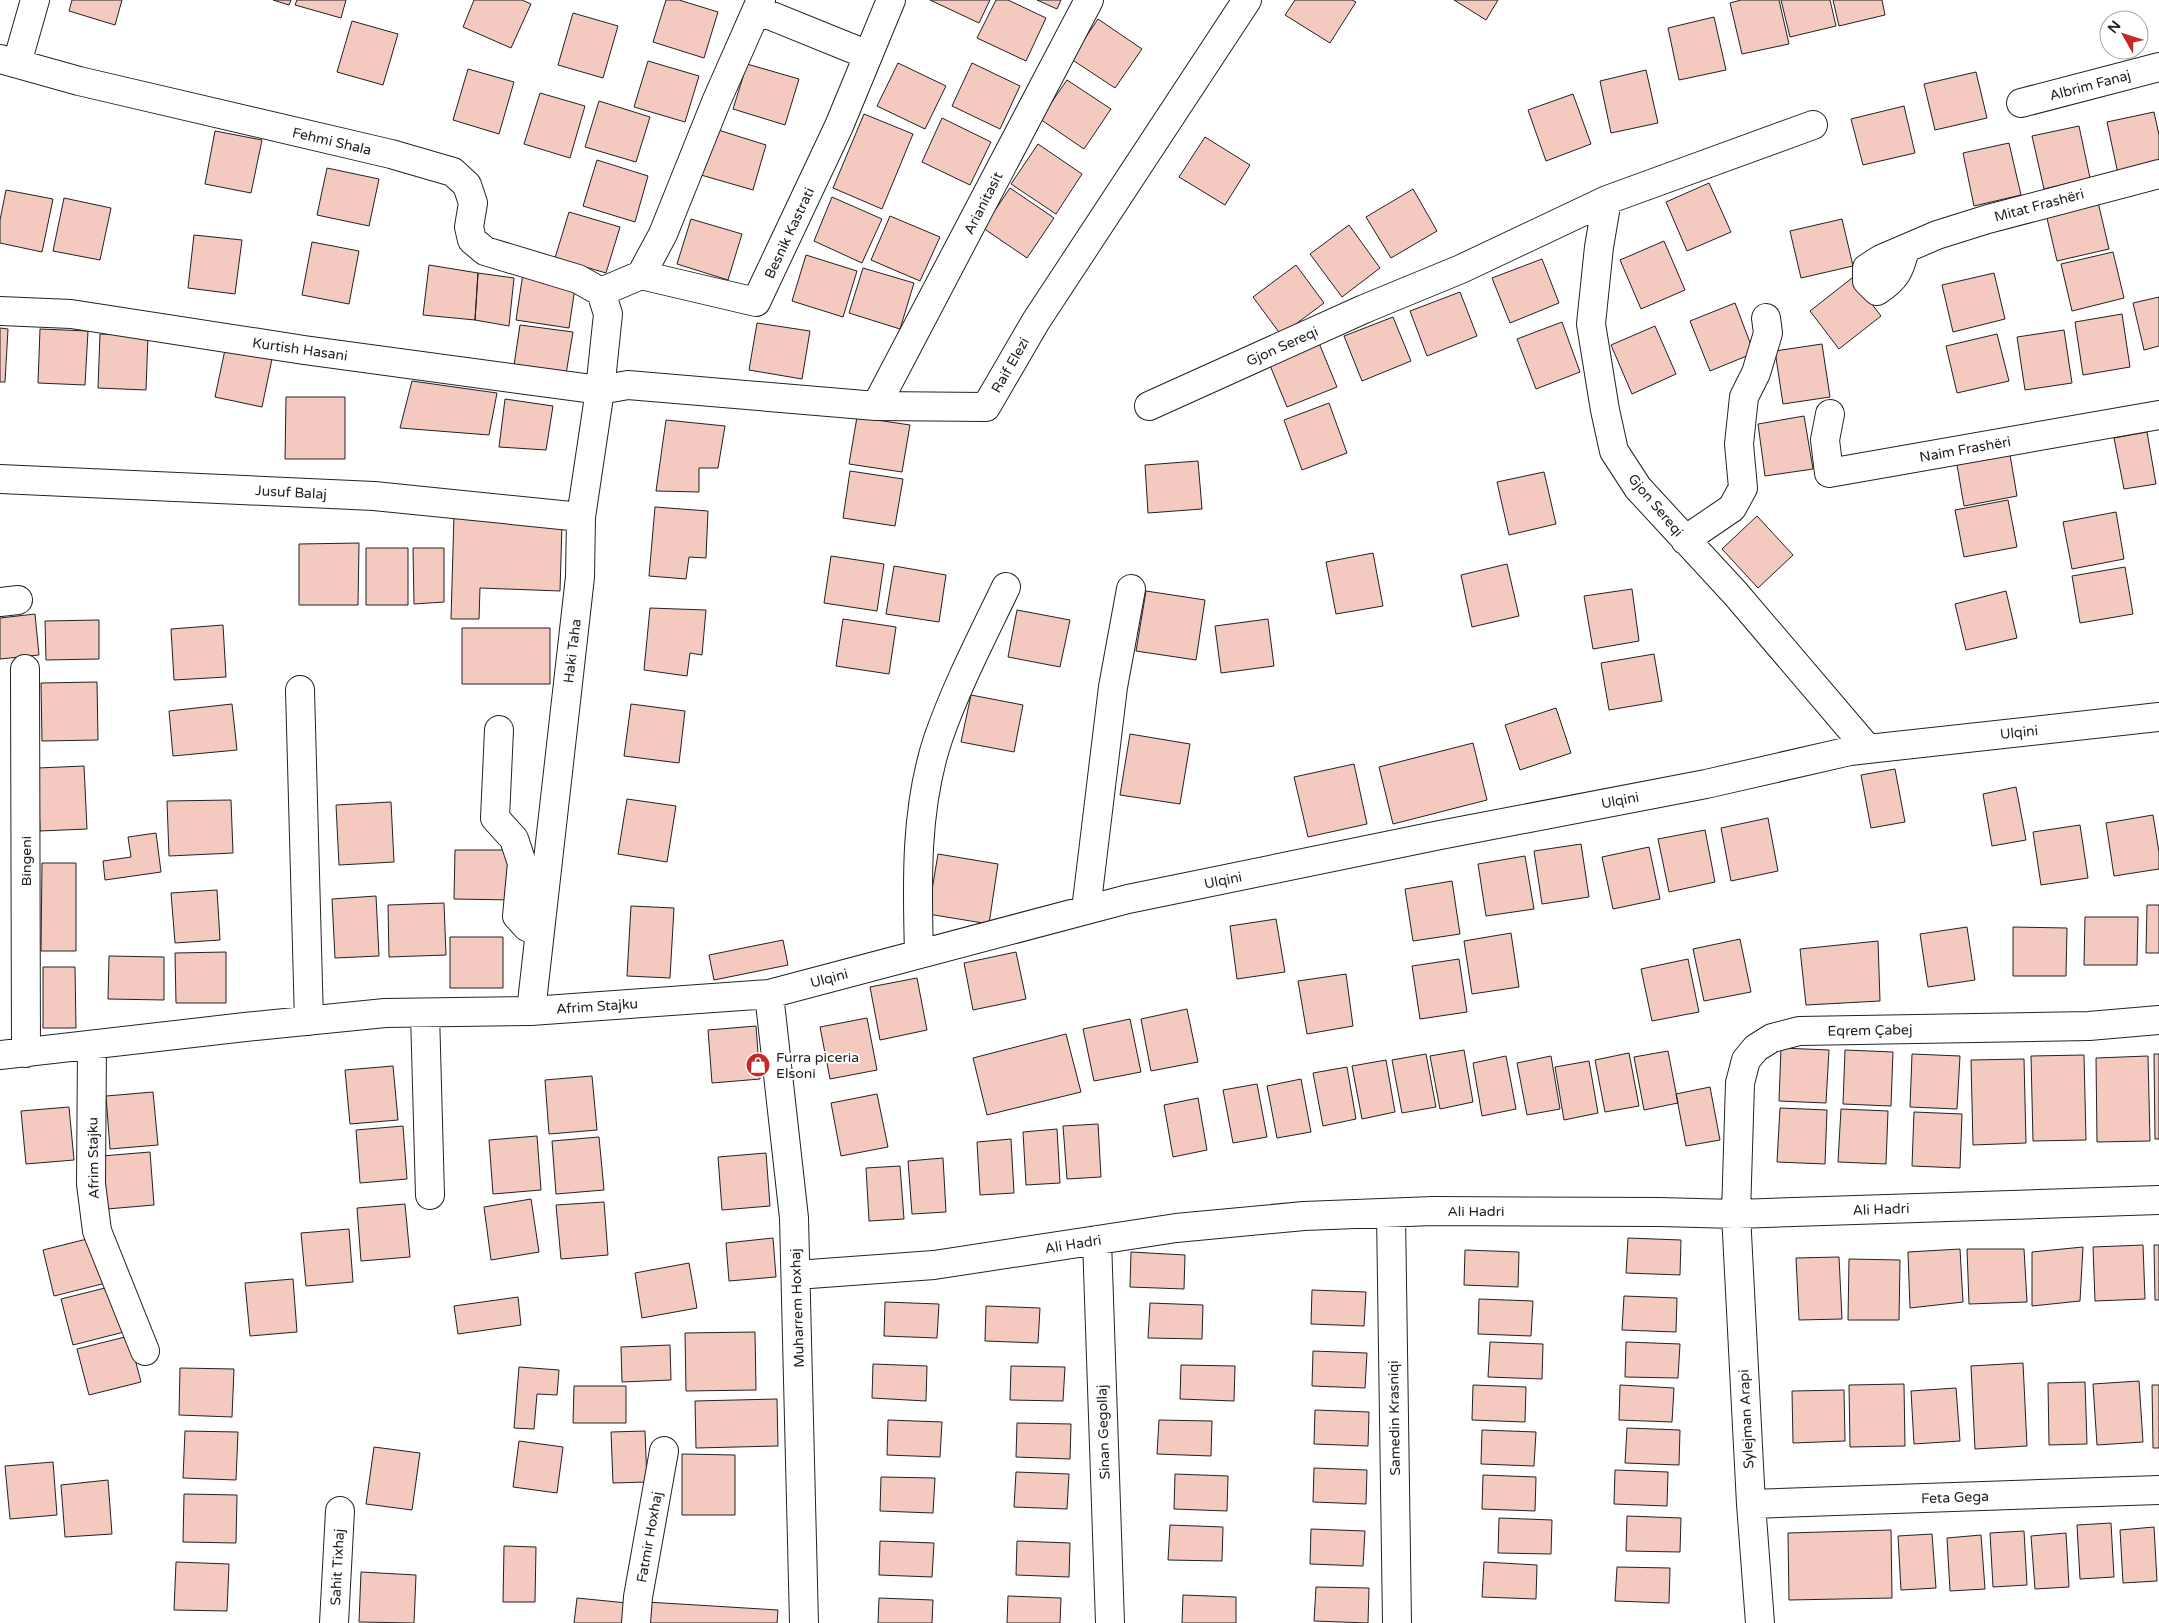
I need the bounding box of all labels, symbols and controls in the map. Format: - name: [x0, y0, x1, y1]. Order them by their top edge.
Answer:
- north arrow: [2099, 10, 2149, 60]
- text: N: [2104, 17, 2124, 37]
- street label: Albrim Fanaj: [2048, 66, 2133, 104]
- street label: Fehmi Shala: [291, 124, 373, 159]
- street label: Arianitasit: [960, 169, 1007, 237]
- street label: Besnik Kastrati: [761, 185, 818, 282]
- street label: Mitat Frashëri: [1992, 185, 2086, 226]
- street label: Gjon Sereqi: [1244, 323, 1321, 370]
- street label: Kurtish Hasani: [251, 334, 349, 365]
- street label: Raif Elezi: [988, 335, 1033, 396]
- street label: Naim Frashëri: [1918, 433, 2012, 466]
- street label: Gjon Sereqi: [1624, 470, 1687, 540]
- street label: Jusuf Balaj: [255, 482, 327, 503]
- street label: Haki Taha: [560, 618, 585, 684]
- street label: Ulqini: [1999, 722, 2039, 743]
- street label: Ulqini: [1600, 788, 1640, 812]
- street label: Bingeni: [18, 836, 35, 886]
- street label: Ulqini: [1203, 868, 1244, 893]
- street label: Ulqini: [808, 965, 850, 992]
- street label: Afrim Stajku: [555, 995, 639, 1018]
- street label: Eqrem Çabej: [1827, 1021, 1913, 1040]
- place label: Furra piceria Elsoni: [776, 1049, 859, 1082]
- shop icon: Furra piceria Elsoni: [745, 1052, 771, 1078]
- street label: Afrim Stajku: [84, 1117, 103, 1199]
- street label: Ali Hadri: [1852, 1200, 1910, 1219]
- street label: Ali Hadri: [1447, 1203, 1505, 1220]
- street label: Ali Hadri: [1044, 1232, 1103, 1257]
- street label: Muharrem Hoxhaj: [787, 1248, 808, 1368]
- street label: Samedin Krasniqi: [1385, 1360, 1404, 1476]
- street label: Sylejman Arapi: [1735, 1369, 1758, 1469]
- street label: Sinan Gegollaj: [1093, 1384, 1114, 1480]
- street label: Feta Gega: [1921, 1488, 1989, 1507]
- street label: Fatmir Hoxhaj: [633, 1490, 666, 1584]
- street label: Sahit Tixhaj: [327, 1528, 348, 1606]

